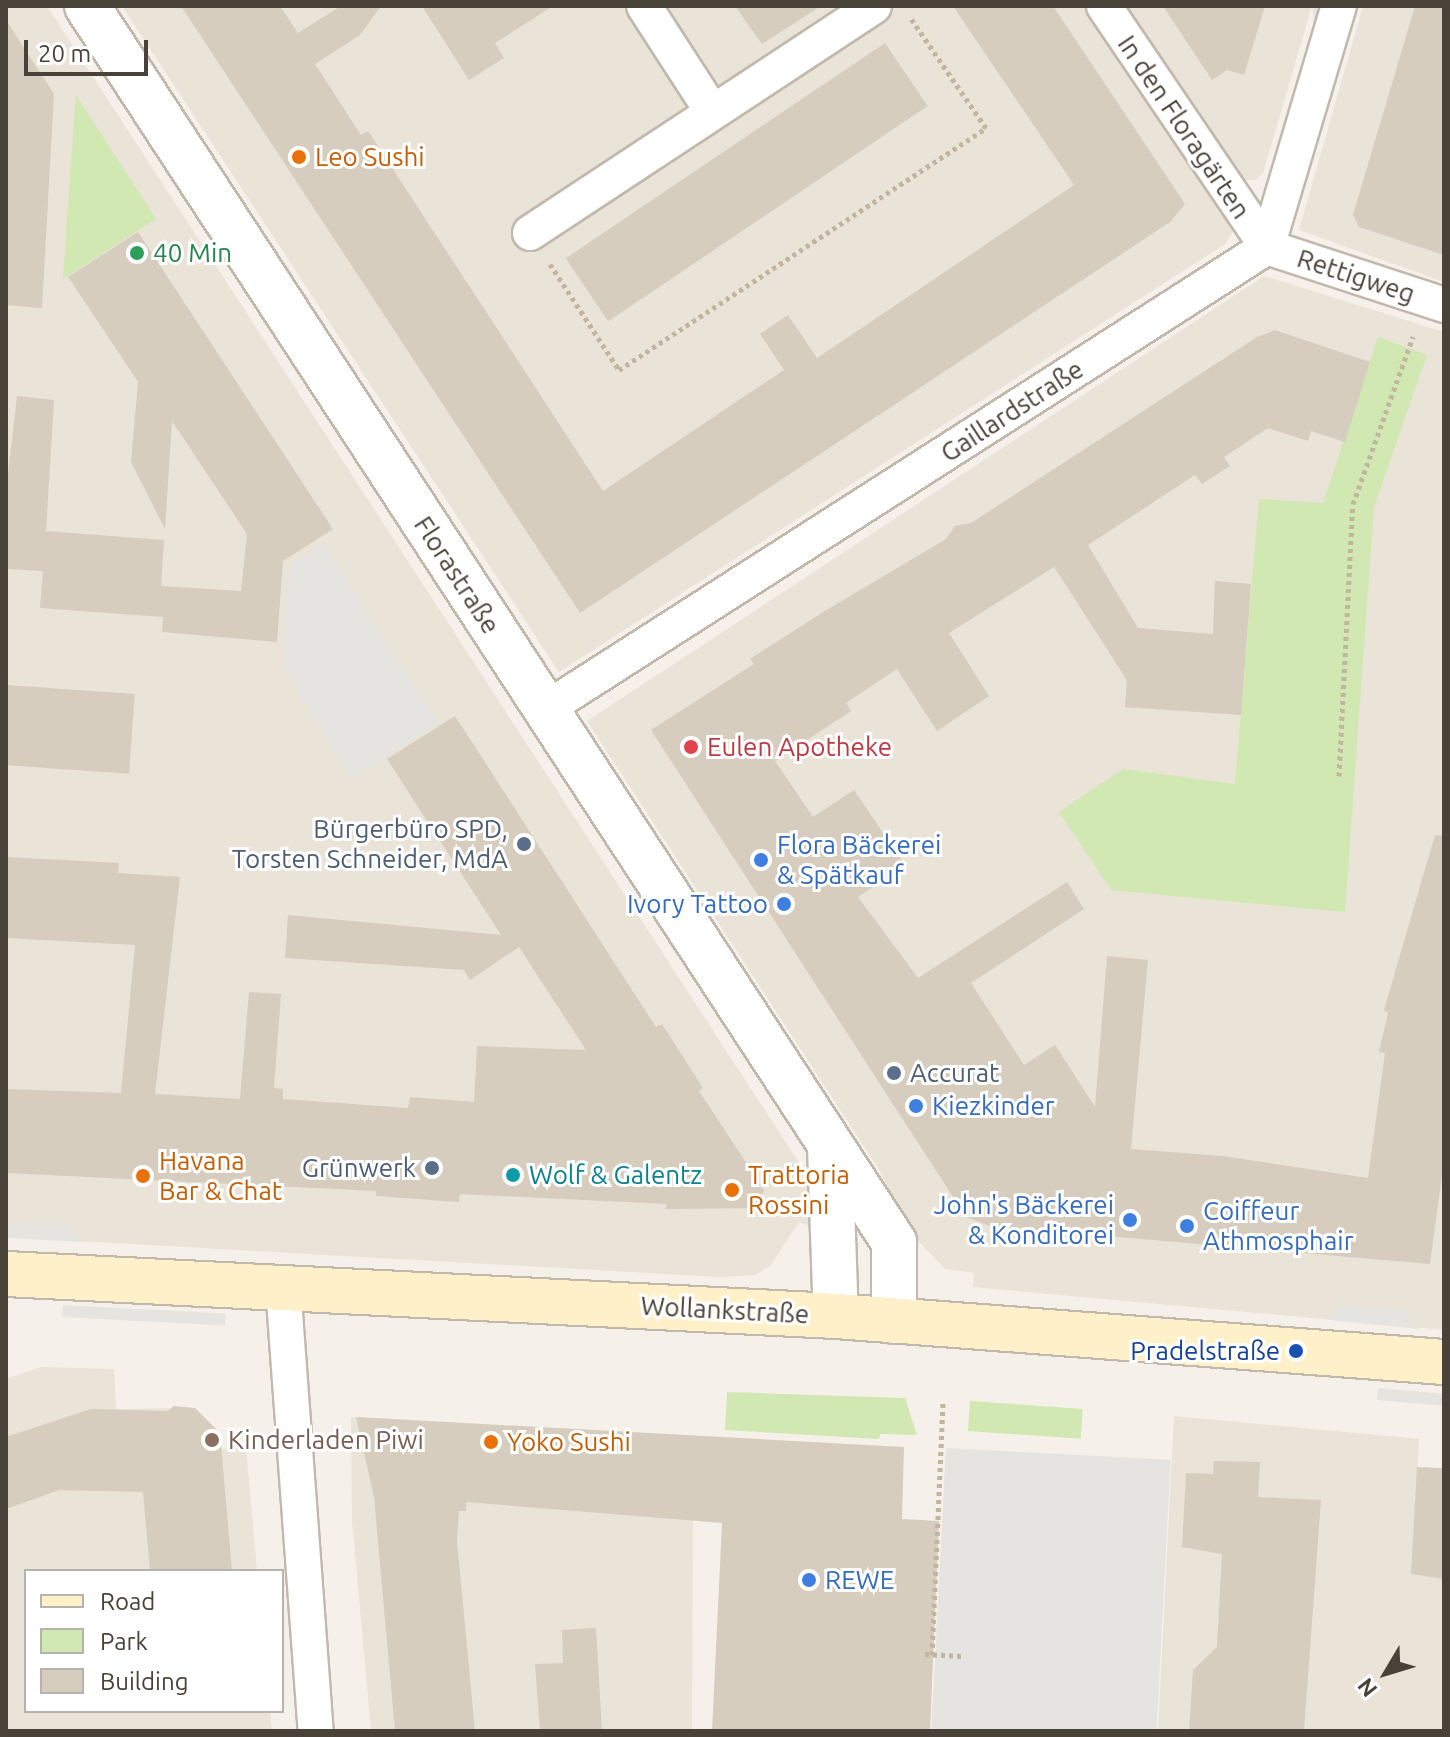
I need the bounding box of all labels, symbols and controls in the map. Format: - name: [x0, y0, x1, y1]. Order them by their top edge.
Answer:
- scale bar: [28, 24, 152, 74]
- street label: In den Floragärten: [1111, 29, 1257, 225]
- text: 20 m: [38, 40, 91, 67]
- place label: Leo Sushi: [315, 141, 425, 173]
- marker: Leo Sushi: [290, 148, 308, 166]
- place label: 40 Min: [153, 237, 232, 269]
- street label: Rettigweg: [1293, 242, 1419, 310]
- marker: 40 Min: [128, 244, 146, 262]
- street label: Gaillardstraße: [935, 353, 1089, 469]
- street label: Florastraße: [408, 510, 506, 640]
- place label: Eulen Apotheke: [707, 731, 892, 763]
- marker: Eulen Apotheke: [682, 738, 700, 756]
- place label: Bürgerbüro SPD, Torsten Schneider, MdA: [232, 813, 508, 874]
- place label: Flora Bäckerei & Spätkauf: [777, 829, 941, 890]
- marker: Bürgerbüro SPD, Torsten Schneider, MdA: [515, 835, 533, 853]
- marker: Flora Bäckerei & Spätkauf: [752, 851, 770, 869]
- place label: Ivory Tattoo: [627, 888, 768, 920]
- marker: Ivory Tattoo: [775, 895, 793, 913]
- place label: Accurat: [910, 1057, 999, 1089]
- marker: Accurat: [885, 1064, 903, 1082]
- place label: Kiezkinder: [932, 1090, 1055, 1122]
- marker: Kiezkinder: [907, 1097, 925, 1115]
- place label: Havana Bar & Chat: [159, 1145, 282, 1206]
- place label: Grünwerk: [302, 1152, 416, 1184]
- marker: Grünwerk: [423, 1159, 441, 1177]
- place label: Wolf & Galentz: [529, 1159, 702, 1191]
- place label: Trattoria Rossini: [748, 1159, 850, 1220]
- marker: Wolf & Galentz: [504, 1166, 522, 1184]
- marker: Havana Bar & Chat: [134, 1167, 152, 1185]
- marker: Trattoria Rossini: [723, 1181, 741, 1199]
- place label: John's Bäckerei & Konditorei: [934, 1189, 1114, 1250]
- place label: Coiffeur Athmosphair: [1203, 1195, 1353, 1256]
- marker: John's Bäckerei & Konditorei: [1121, 1211, 1139, 1229]
- marker: Coiffeur Athmosphair: [1178, 1217, 1196, 1235]
- street label: Wollankstraße: [640, 1290, 810, 1330]
- place label: Pradelstraße: [1130, 1335, 1280, 1367]
- marker: Pradelstraße: [1287, 1342, 1305, 1360]
- place label: Kinderladen Piwi: [228, 1424, 424, 1456]
- place label: Yoko Sushi: [507, 1426, 631, 1458]
- marker: Kinderladen Piwi: [203, 1431, 221, 1449]
- marker: Yoko Sushi: [482, 1433, 500, 1451]
- place label: REWE: [825, 1564, 894, 1596]
- legend: [24, 1569, 284, 1713]
- marker: REWE: [800, 1571, 818, 1589]
- text: Road: [100, 1588, 155, 1615]
- text: Park: [100, 1628, 148, 1655]
- north arrow: [1346, 1633, 1426, 1713]
- text: Building: [100, 1668, 188, 1695]
- text: N: [1352, 1674, 1382, 1702]

